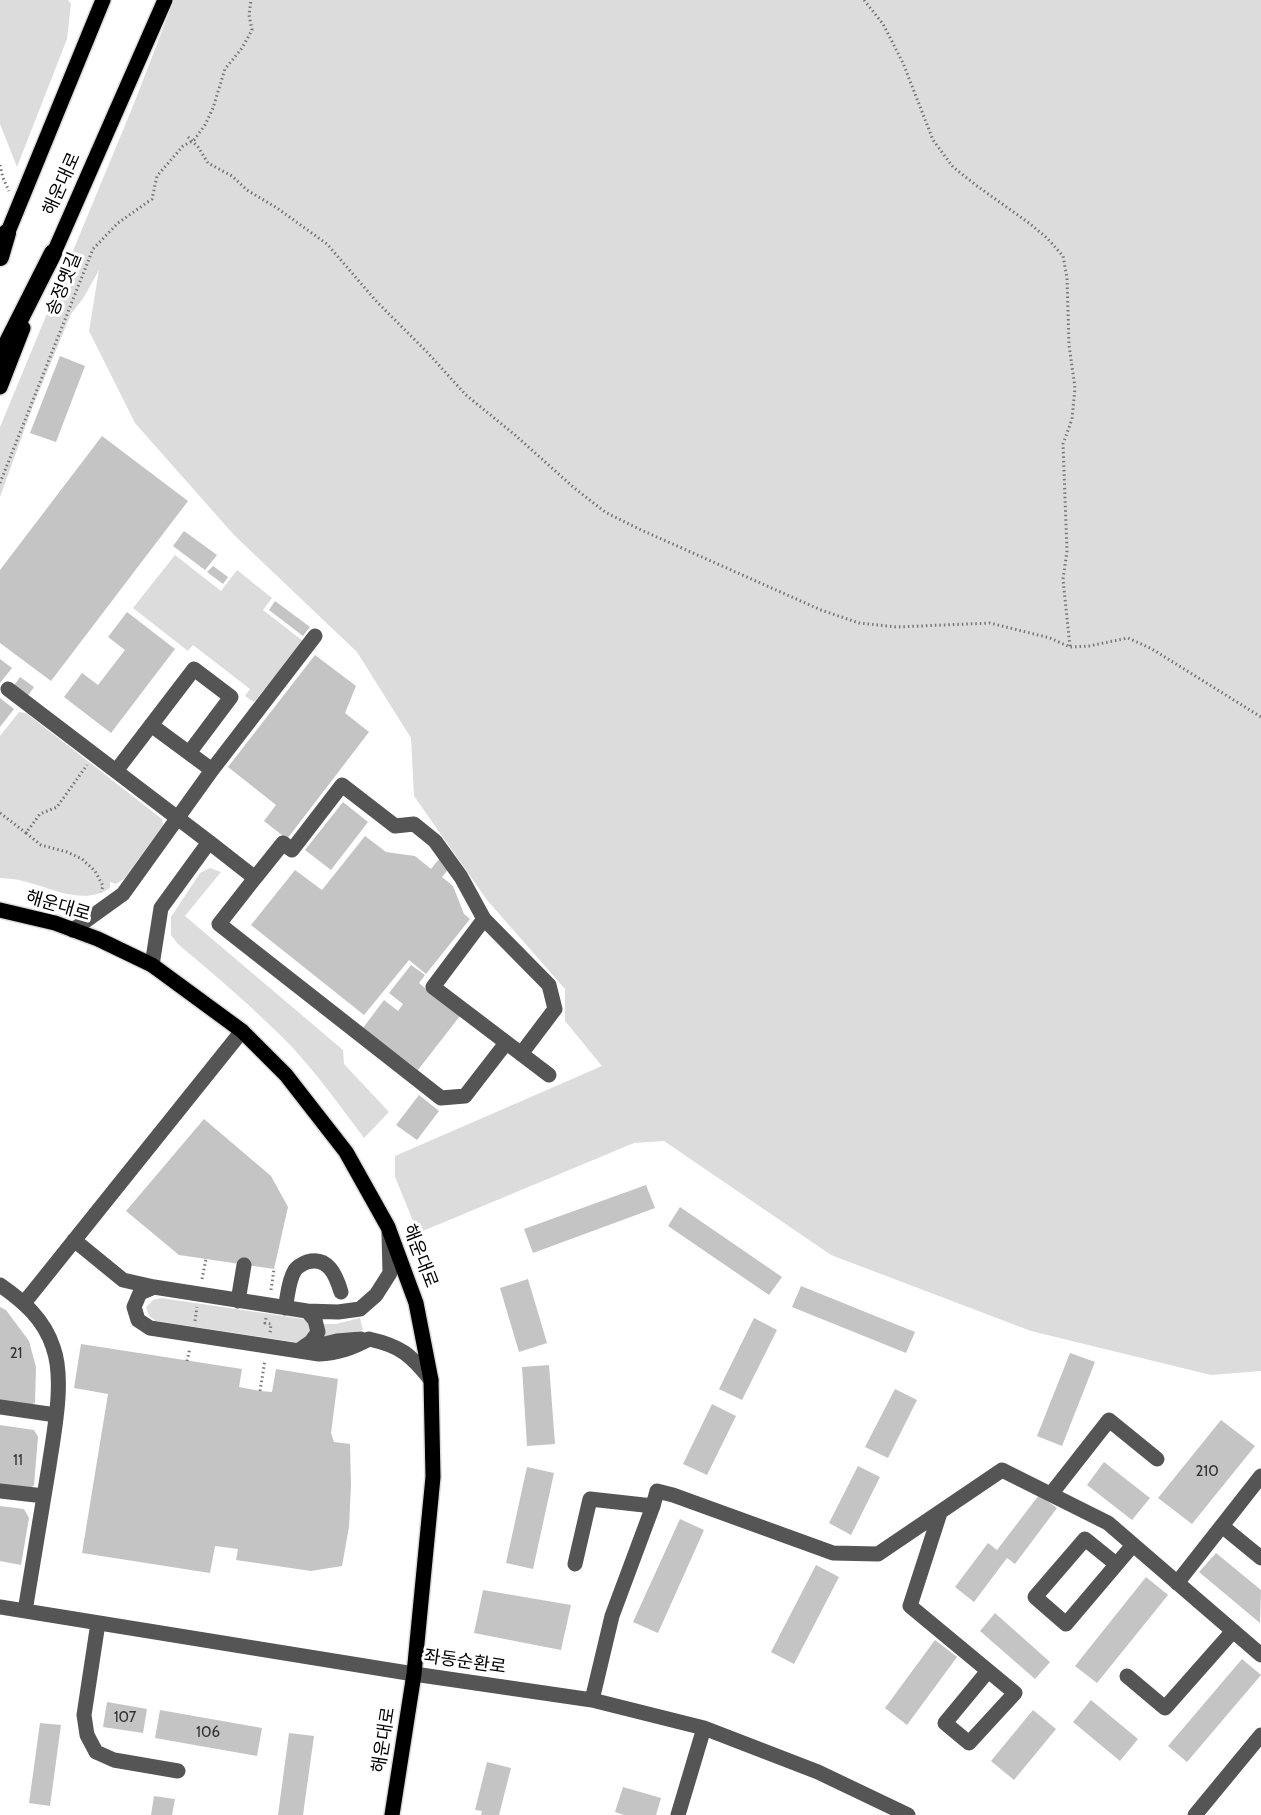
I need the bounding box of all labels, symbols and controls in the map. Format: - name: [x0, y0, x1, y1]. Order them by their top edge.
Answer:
- street label: 해운대로: [39, 149, 85, 219]
- street label: 송정옛길: [42, 249, 86, 319]
- street label: 해운대로: [23, 886, 93, 926]
- street label: 해운대로: [398, 1221, 442, 1291]
- house number: 21: [10, 1345, 22, 1363]
- house number: 11: [13, 1452, 23, 1470]
- house number: 210: [1195, 1463, 1219, 1481]
- street label: 좌동순환로: [422, 1646, 508, 1678]
- street label: 해운대로: [368, 1706, 400, 1774]
- house number: 107: [114, 1709, 136, 1727]
- house number: 106: [196, 1724, 220, 1742]

